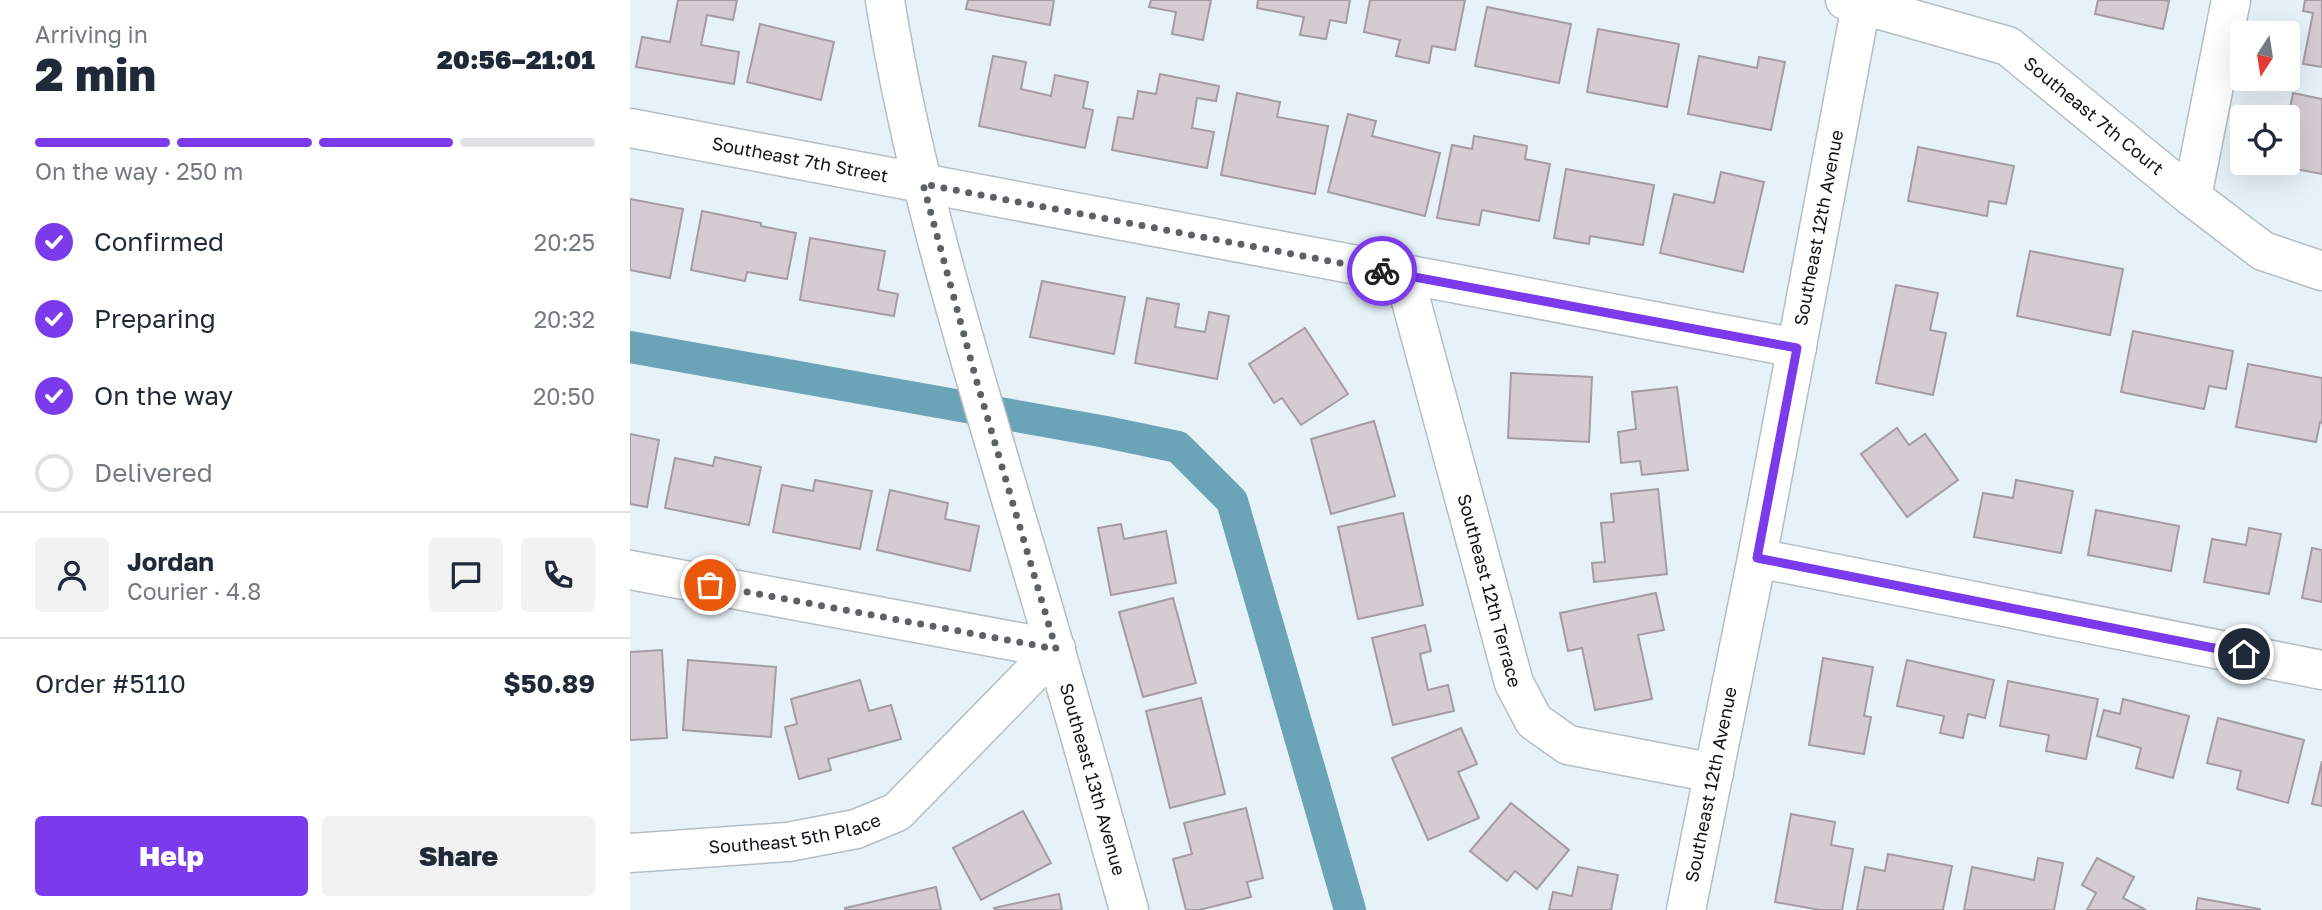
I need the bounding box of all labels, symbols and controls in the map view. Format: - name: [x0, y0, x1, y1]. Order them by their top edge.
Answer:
- text: Arriving in: [35, 20, 148, 48]
- north arrow: [2230, 21, 2300, 91]
- map controls: [2230, 21, 2300, 175]
- text: 20:56–21:01: [437, 44, 595, 75]
- text: 2 min: [35, 46, 156, 101]
- street label: Southeast 7th Court: [2020, 52, 2168, 179]
- button: locate: [2230, 105, 2300, 175]
- street label: Southeast 12th Avenue: [1789, 128, 1847, 327]
- street label: Southeast 7th Street: [710, 132, 890, 186]
- text: On the way · 250 m: [35, 157, 243, 185]
- icon: check: [35, 223, 73, 261]
- text: Confirmed: [94, 226, 224, 257]
- text: 20:25: [534, 228, 595, 256]
- courier: [1347, 236, 1417, 306]
- icon: bike: [1363, 252, 1401, 290]
- icon: check: [35, 300, 73, 338]
- text: Preparing: [94, 303, 216, 334]
- text: 20:32: [534, 305, 595, 333]
- icon: check: [35, 377, 73, 415]
- text: On the way: [94, 380, 233, 411]
- text: 20:50: [533, 382, 595, 410]
- text: Delivered: [94, 457, 213, 488]
- street label: Southeast 12th Terrace: [1453, 491, 1527, 690]
- button: person: [35, 538, 109, 612]
- button: chat: [429, 538, 503, 612]
- button: phone: [521, 538, 595, 612]
- text: Jordan: [127, 546, 214, 577]
- pin: [680, 555, 740, 615]
- icon: bag: [691, 566, 729, 604]
- text: Courier · 4.8: [127, 577, 261, 605]
- pin: [2214, 624, 2274, 684]
- icon: home: [2225, 635, 2263, 673]
- text: Order #5110: [35, 668, 186, 699]
- text: $50.89: [503, 668, 595, 699]
- street label: Southeast 13th Avenue: [1056, 680, 1131, 878]
- street label: Southeast 12th Avenue: [1680, 685, 1741, 884]
- street label: Southeast 5th Place: [708, 808, 884, 858]
- button: Help: [35, 816, 308, 896]
- button: Share: [322, 816, 595, 896]

